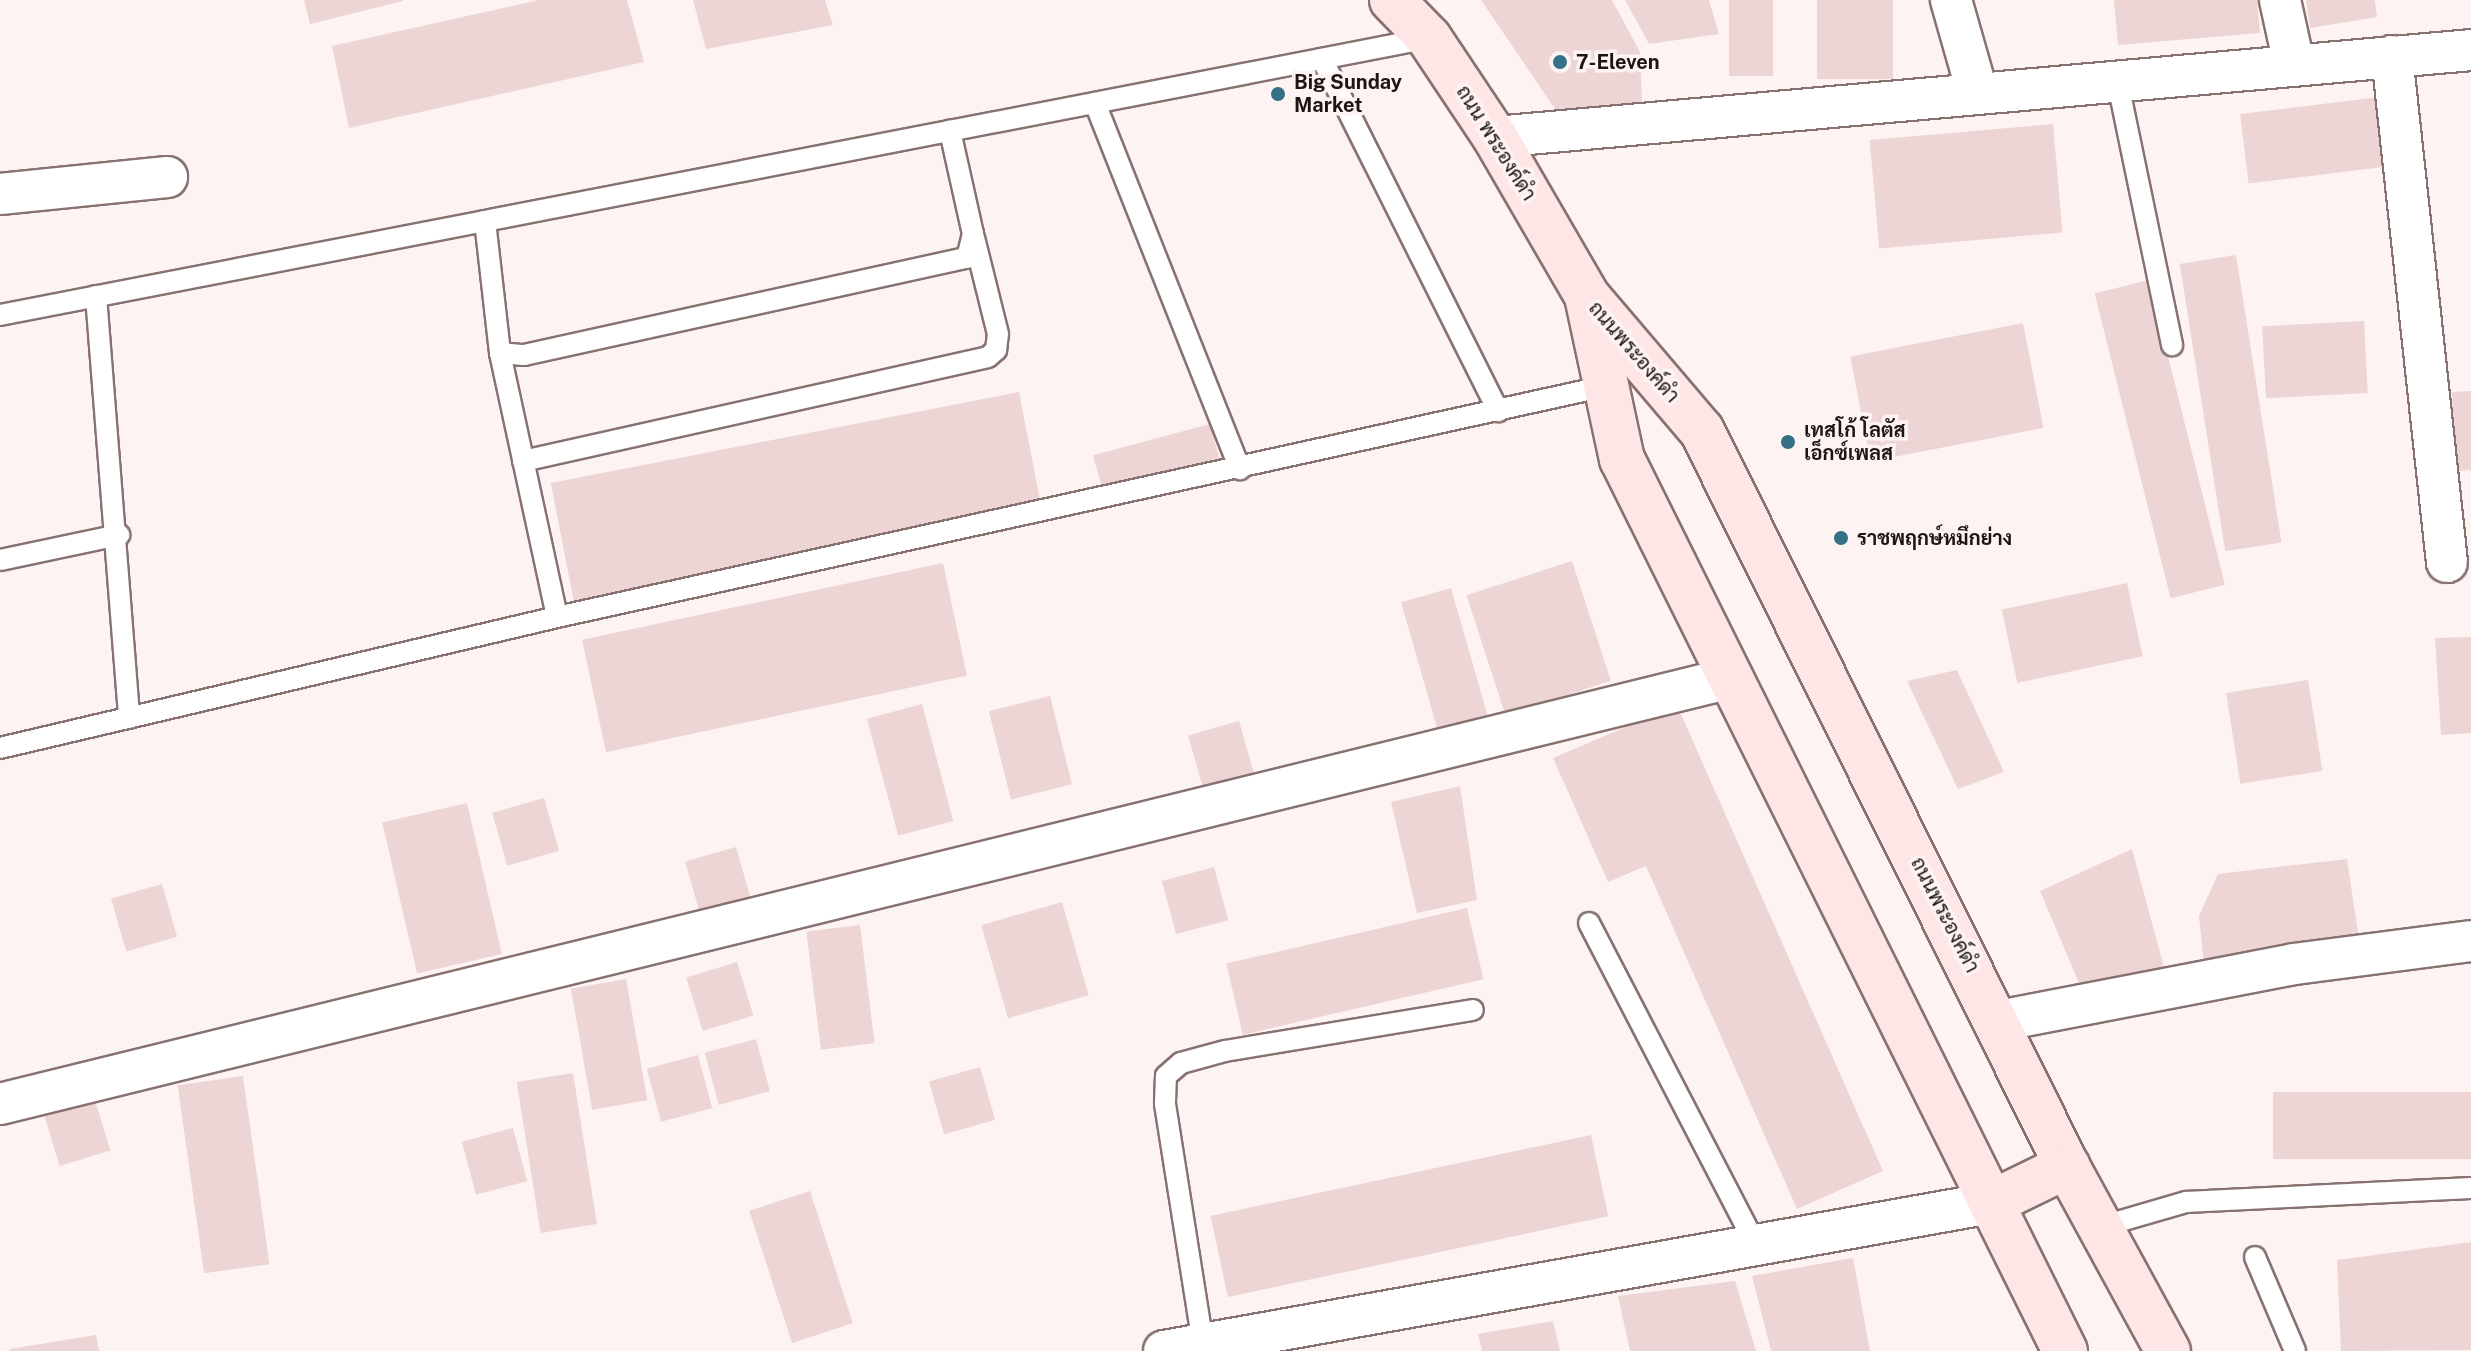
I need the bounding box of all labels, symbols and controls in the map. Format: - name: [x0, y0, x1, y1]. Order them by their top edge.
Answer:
- place label: 7-Eleven: [1576, 50, 1660, 74]
- marker: 7-Eleven: [1551, 53, 1569, 71]
- place label: Big Sunday Market: [1294, 70, 1402, 117]
- street label: ถนน พระองค์ดำ: [1451, 81, 1541, 205]
- marker: Big Sunday Market: [1269, 85, 1287, 103]
- street label: ถนนพระองค์ดำ: [1584, 296, 1684, 408]
- place label: เทสโก้ โลตัส เอ็กซ์เพลส: [1804, 418, 1905, 465]
- marker: เทสโก้ โลตัส เอ็กซ์เพลส: [1779, 433, 1797, 451]
- place label: ราชพฤกษ์หมึกย่าง: [1857, 526, 2012, 550]
- marker: ราชพฤกษ์หมึกย่าง: [1832, 529, 1850, 547]
- street label: ถนนพระองค์ดำ: [1906, 853, 1984, 977]

